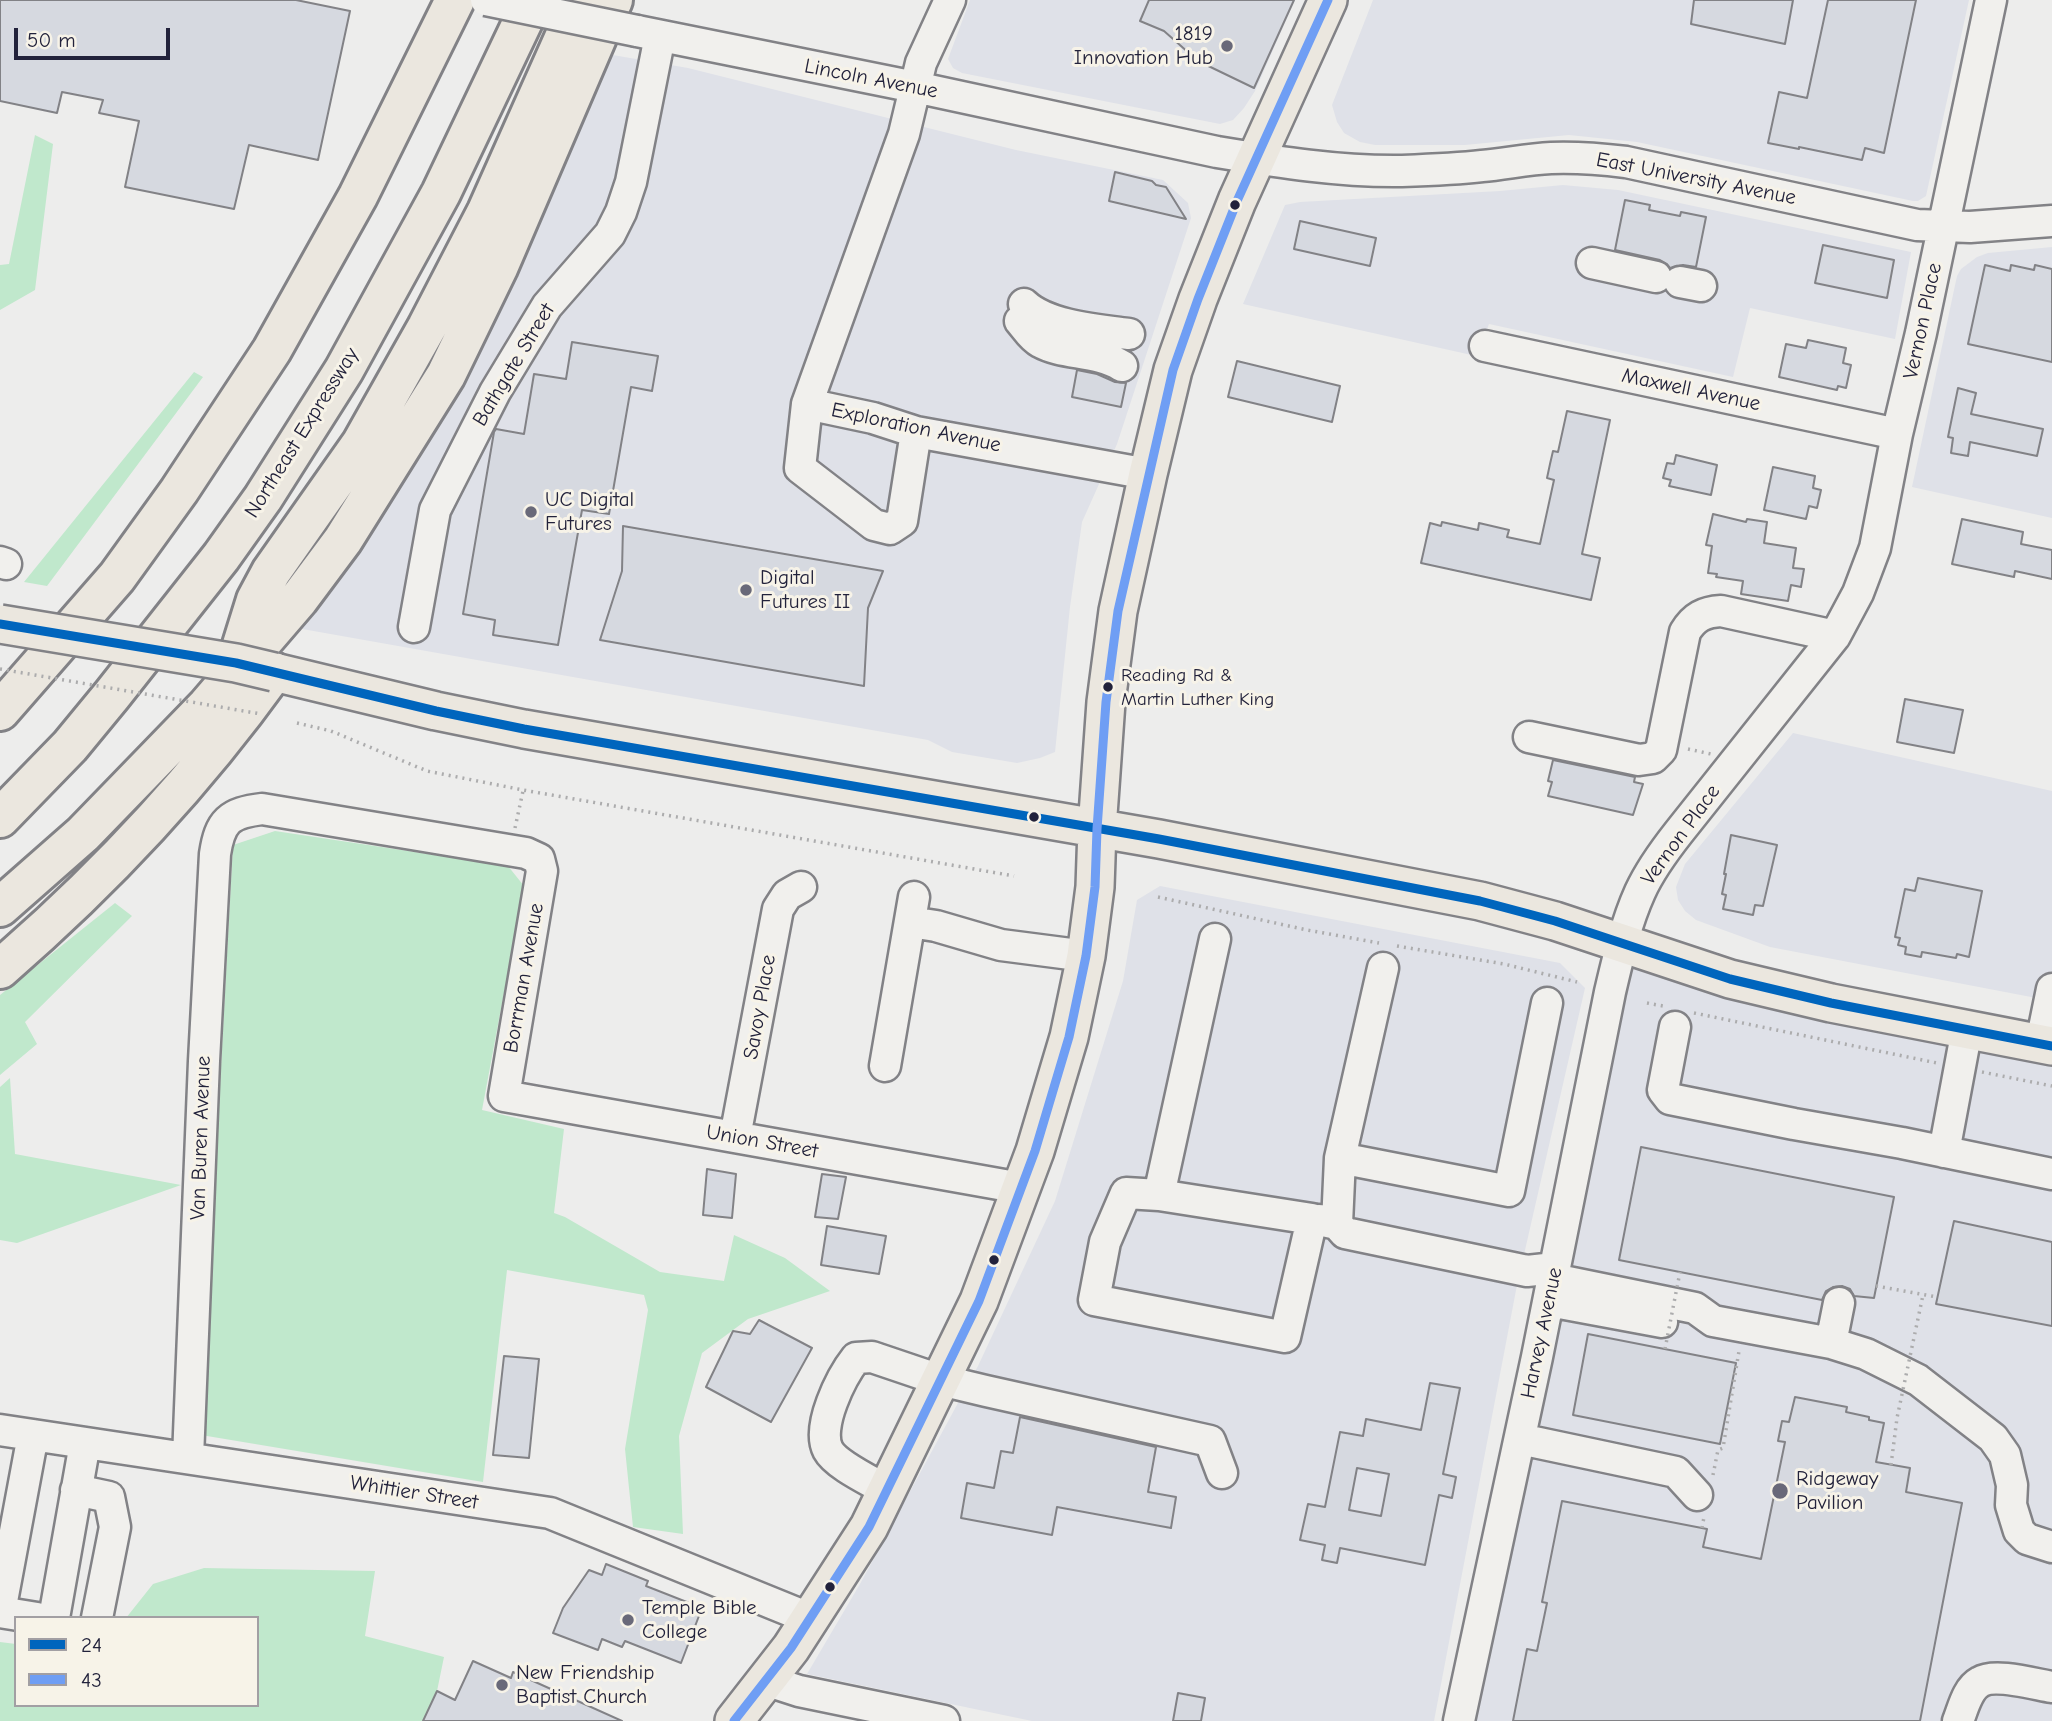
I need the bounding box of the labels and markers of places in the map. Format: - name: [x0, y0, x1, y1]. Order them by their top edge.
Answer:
- place label: 1819 Innovation Hub: [1074, 21, 1213, 71]
- marker: 1819 Innovation Hub: [1219, 38, 1235, 54]
- unlabelled marker: [1228, 198, 1242, 212]
- place label: UC Digital Futures: [545, 487, 634, 537]
- marker: UC Digital Futures: [523, 504, 539, 520]
- place label: Digital Futures II: [760, 565, 850, 615]
- marker: Digital Futures II: [738, 582, 754, 598]
- place label: Reading Rd & Martin Luther King: [1121, 665, 1274, 709]
- marker: Reading Rd & Martin Luther King: [1101, 680, 1115, 694]
- unlabelled marker: [1027, 810, 1041, 824]
- unlabelled marker: [987, 1253, 1001, 1267]
- place label: Ridgeway Pavilion: [1796, 1466, 1878, 1516]
- marker: Ridgeway Pavilion: [1770, 1481, 1790, 1501]
- unlabelled marker: [823, 1580, 837, 1594]
- place label: Temple Bible College: [642, 1595, 757, 1645]
- marker: Temple Bible College: [620, 1612, 636, 1628]
- place label: New Friendship Baptist Church: [516, 1660, 654, 1710]
- marker: New Friendship Baptist Church: [494, 1677, 510, 1693]

